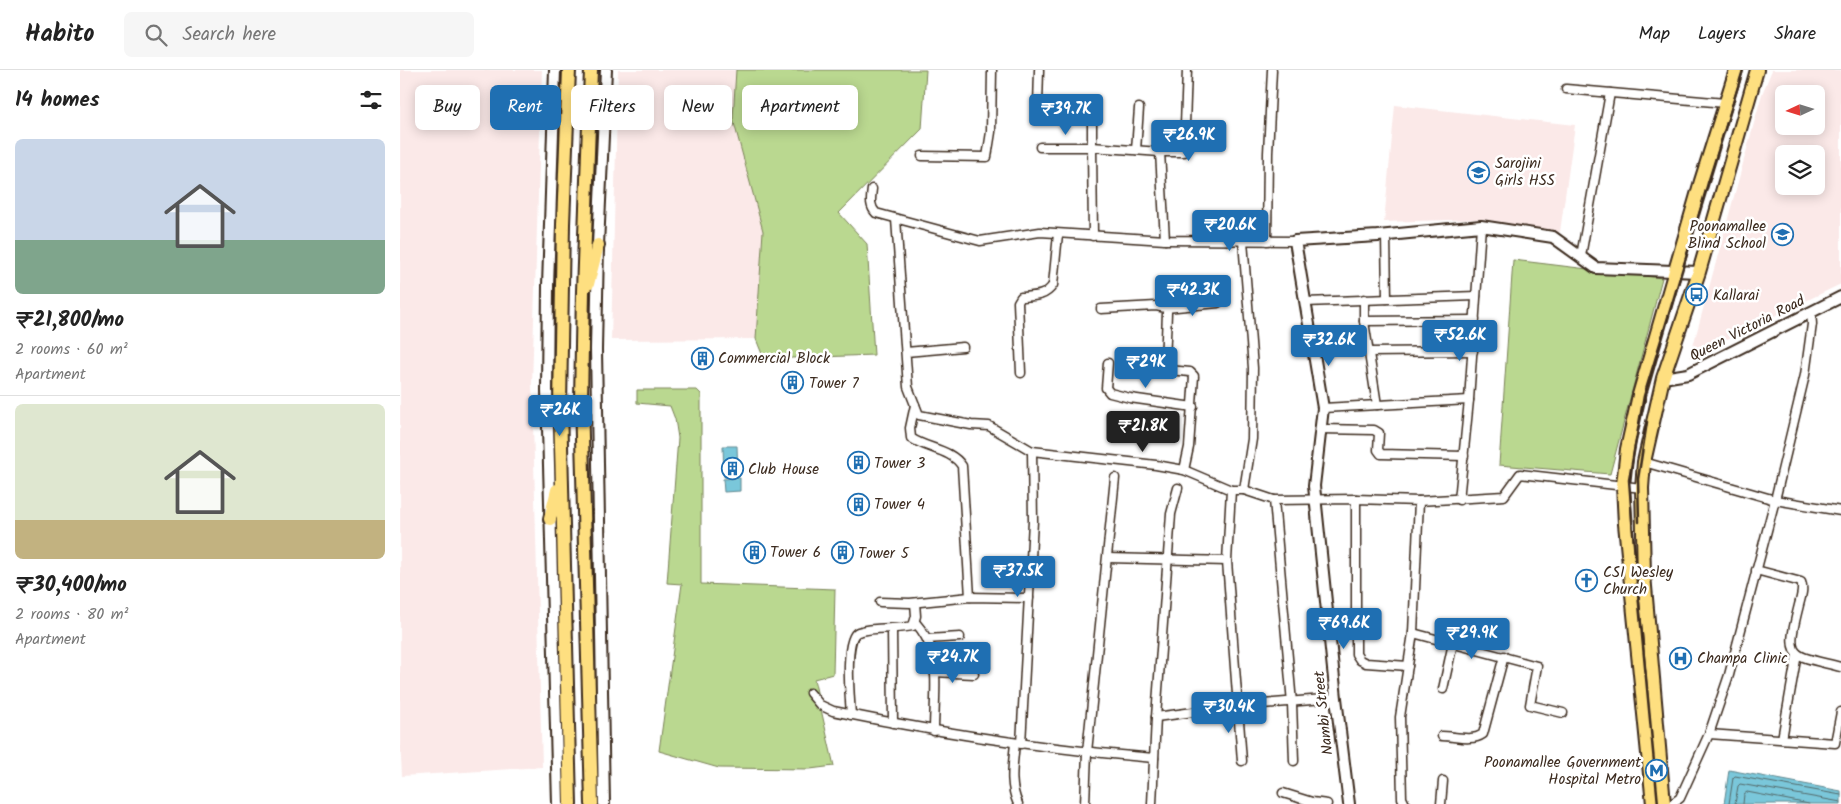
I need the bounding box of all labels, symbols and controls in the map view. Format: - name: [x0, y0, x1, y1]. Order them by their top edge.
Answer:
- search box: [124, 12, 474, 57]
- text: Habito: [25, 15, 94, 54]
- text: Search here: [182, 20, 276, 50]
- text: Map: [1639, 20, 1670, 49]
- text: Layers: [1698, 20, 1746, 49]
- text: Share: [1774, 20, 1816, 49]
- icon: search: [142, 21, 170, 49]
- text: 14 homes: [15, 84, 100, 117]
- chip: Buy: [415, 85, 480, 130]
- chip: Rent: [490, 85, 561, 130]
- chip: Filters: [571, 85, 654, 130]
- chip: New: [664, 85, 732, 130]
- chip: Apartment: [742, 85, 858, 130]
- north arrow: [1775, 85, 1825, 135]
- map controls: [1775, 85, 1825, 195]
- icon: filters: [357, 86, 385, 114]
- pin: ₹39.7K: [1025, 93, 1107, 136]
- text: ₹39.7K: [1040, 97, 1092, 122]
- pin: ₹26.9K: [1148, 119, 1230, 162]
- text: ₹26.9K: [1162, 123, 1216, 148]
- button: layers: [1775, 145, 1825, 195]
- place label: Sarojini Girls HSS: [1495, 152, 1555, 193]
- school or university icon: Sarojini Girls HSS: [1467, 160, 1491, 184]
- icon: home: [155, 171, 245, 261]
- pin: ₹20.6K: [1189, 210, 1271, 252]
- text: ₹20.6K: [1203, 213, 1257, 238]
- place label: Poonamallee Blind School: [1688, 215, 1766, 256]
- school or university icon: Poonamallee Blind School: [1770, 223, 1794, 247]
- pin: ₹42.3K: [1152, 274, 1234, 317]
- text: ₹42.3K: [1166, 278, 1220, 303]
- bus stop icon: Kallarai: [1685, 283, 1709, 307]
- place label: Kallarai: [1713, 284, 1760, 308]
- street label: Queen Victoria Road: [1686, 289, 1810, 368]
- text: ₹21,800/mo: [15, 304, 124, 337]
- pin: ₹52.6K: [1419, 320, 1501, 362]
- text: ₹52.6K: [1433, 323, 1487, 348]
- pin: ₹32.6K: [1288, 324, 1370, 367]
- text: ₹32.6K: [1302, 328, 1356, 353]
- text: 2 rooms · 60 m²: [15, 337, 128, 362]
- building icon: Commercial Block: [690, 346, 714, 370]
- pin: ₹29K: [1116, 346, 1176, 389]
- place label: Commercial Block: [718, 347, 831, 371]
- text: ₹29K: [1126, 350, 1166, 375]
- text: Apartment: [15, 362, 86, 387]
- building icon: Tower 7: [781, 371, 805, 395]
- place label: Tower 7: [809, 372, 860, 396]
- pin: ₹26K: [530, 394, 590, 437]
- text: ₹26K: [539, 398, 581, 423]
- pin: ₹21.8K: [1102, 410, 1184, 453]
- text: ₹21.8K: [1118, 414, 1168, 439]
- icon: home: [155, 437, 245, 527]
- building icon: Tower 3: [846, 451, 870, 475]
- place label: Tower 3: [874, 452, 926, 476]
- building icon: Club House: [720, 457, 744, 481]
- place label: Club House: [748, 458, 819, 482]
- building icon: Tower 4: [846, 492, 870, 516]
- place label: Tower 4: [874, 493, 925, 517]
- building icon: Tower 6: [742, 540, 766, 564]
- place label: Tower 6: [770, 541, 821, 565]
- building icon: Tower 5: [830, 541, 854, 565]
- place label: Tower 5: [858, 542, 910, 566]
- pin: ₹37.5K: [977, 556, 1059, 598]
- text: ₹37.5K: [992, 559, 1044, 584]
- place label: CSI Wesley Church: [1603, 561, 1674, 602]
- text: ₹30,400/mo: [15, 569, 127, 602]
- church icon: CSI Wesley Church: [1575, 569, 1599, 593]
- text: 2 rooms · 80 m²: [15, 602, 128, 627]
- pin: ₹69.6K: [1303, 608, 1385, 650]
- text: ₹69.6K: [1318, 611, 1370, 636]
- pin: ₹29.9K: [1431, 618, 1513, 660]
- text: ₹29.9K: [1446, 621, 1498, 646]
- text: Apartment: [15, 627, 86, 652]
- pin: ₹24.7K: [912, 642, 994, 684]
- text: ₹24.7K: [927, 645, 979, 670]
- hospital icon: Champa Clinic: [1669, 646, 1693, 670]
- place label: Champa Clinic: [1697, 647, 1788, 671]
- street label: Nambi Street: [1308, 669, 1340, 756]
- pin: ₹30.4K: [1188, 692, 1270, 734]
- text: ₹30.4K: [1202, 695, 1256, 720]
- place label: Poonamallee Government Hospital Metro: [1484, 751, 1641, 792]
- metro station icon: Poonamallee Government Hospital Metro: [1645, 759, 1669, 783]

